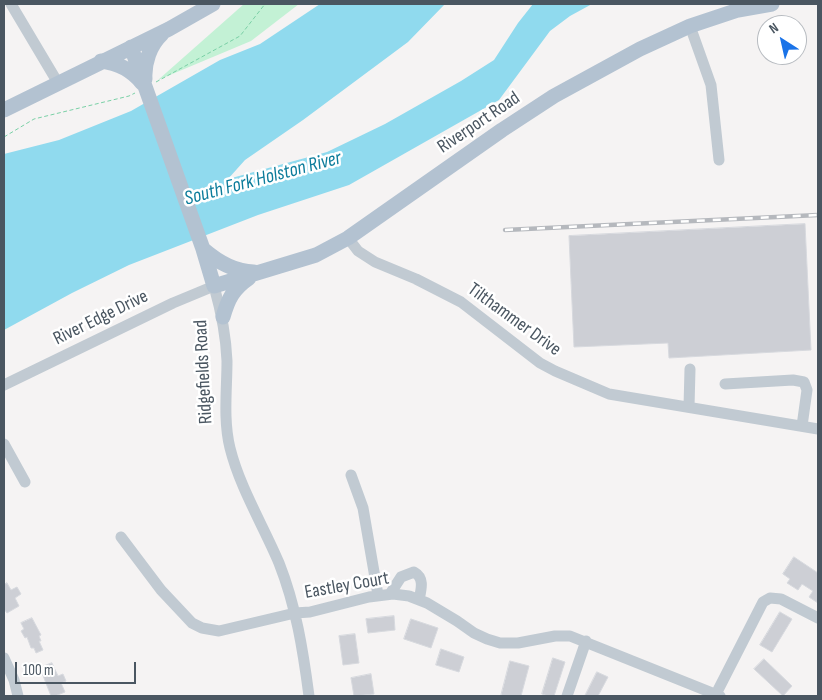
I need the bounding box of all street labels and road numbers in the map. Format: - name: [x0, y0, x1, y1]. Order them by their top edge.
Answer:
- street label: Riverport Road: [433, 87, 525, 159]
- street label: Tilthammer Drive: [463, 279, 565, 361]
- street label: River Edge Drive: [50, 285, 152, 351]
- street label: Ridgefields Road: [190, 319, 218, 425]
- street label: Eastley Court: [303, 567, 391, 605]

